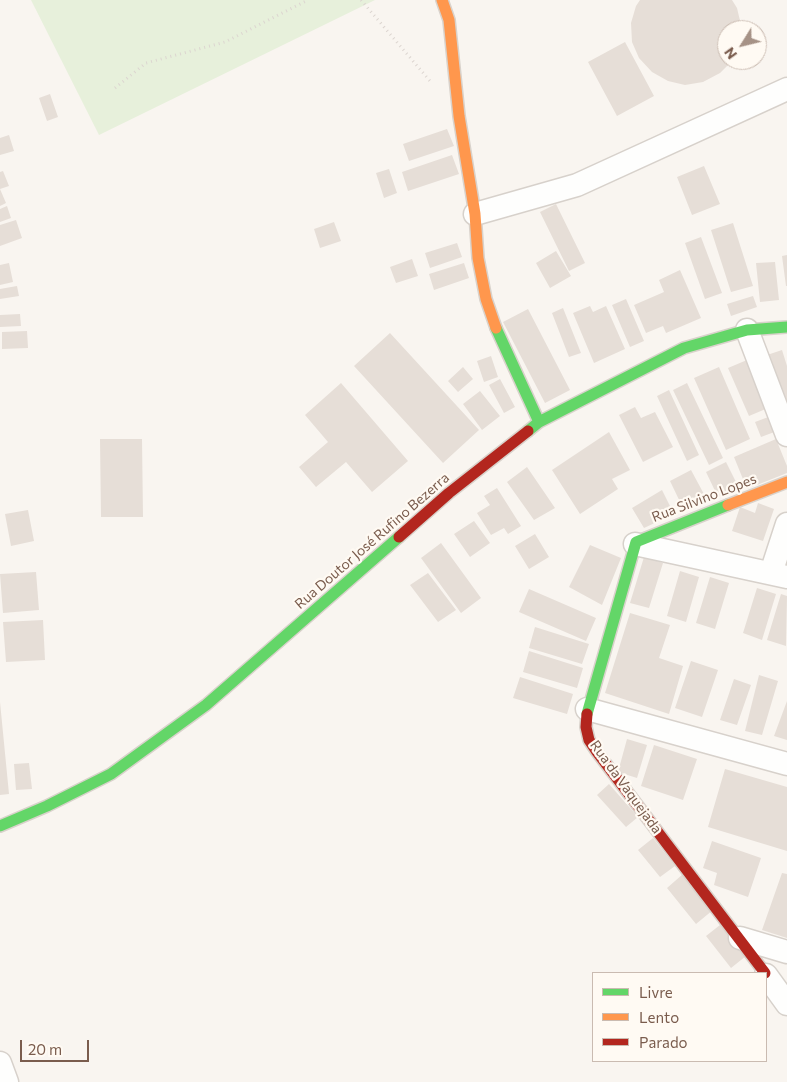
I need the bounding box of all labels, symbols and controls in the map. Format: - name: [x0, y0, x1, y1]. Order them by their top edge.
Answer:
- north arrow: [717, 20, 767, 70]
- text: N: [720, 44, 740, 63]
- street label: Rua Doutor José Rufino Bezerra: [291, 469, 453, 613]
- street label: Rua Silvino Lopes: [649, 470, 759, 526]
- street label: Rua da Vaquejada: [587, 737, 665, 837]
- legend: [592, 972, 767, 1062]
- text: Livre: [639, 983, 673, 1001]
- text: Lento: [639, 1008, 679, 1026]
- scale bar: [22, 1030, 91, 1062]
- text: Parado: [639, 1033, 688, 1051]
- text: 20 m: [28, 1040, 62, 1058]

